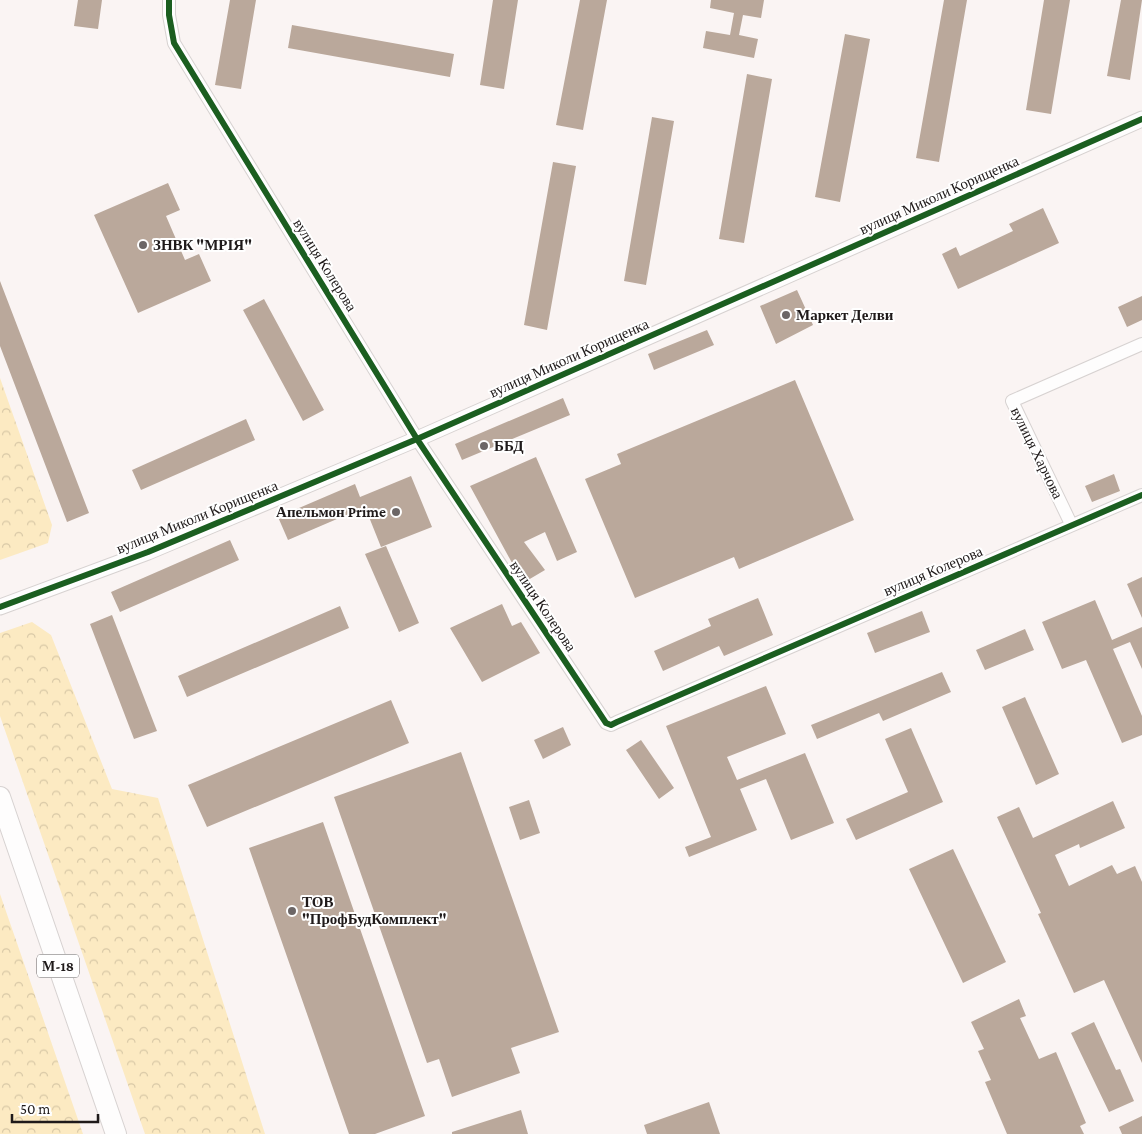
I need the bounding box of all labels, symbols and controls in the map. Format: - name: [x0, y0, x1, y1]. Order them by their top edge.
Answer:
- street label: вулиця Миколи Корищенка: [857, 152, 1021, 237]
- street label: вулиця Колерова: [290, 216, 360, 314]
- place label: ЗНВК "МРІЯ": [153, 237, 252, 253]
- marker: ЗНВК "МРІЯ": [137, 239, 149, 251]
- place label: Маркет Делви: [796, 307, 894, 323]
- marker: Маркет Делви: [780, 309, 792, 321]
- street label: вулиця Миколи Корищенка: [487, 315, 651, 400]
- street label: вулиця Харчова: [1008, 405, 1066, 502]
- place label: ББД: [494, 438, 524, 454]
- marker: ББД: [478, 440, 490, 452]
- street label: вулиця Миколи Корищенка: [114, 477, 280, 557]
- place label: Апельмон Prime: [276, 504, 386, 520]
- marker: Апельмон Prime: [390, 506, 402, 518]
- street label: вулиця Колерова: [881, 543, 985, 599]
- street label: вулиця Колерова: [507, 558, 579, 655]
- place label: ТОВ "ПрофБудКомплект": [302, 894, 446, 927]
- marker: ТОВ "ПрофБудКомплект": [286, 905, 298, 917]
- road number: М-18: [37, 954, 79, 978]
- scale bar: [12, 1092, 99, 1124]
- text: 50 m: [20, 1101, 50, 1117]

